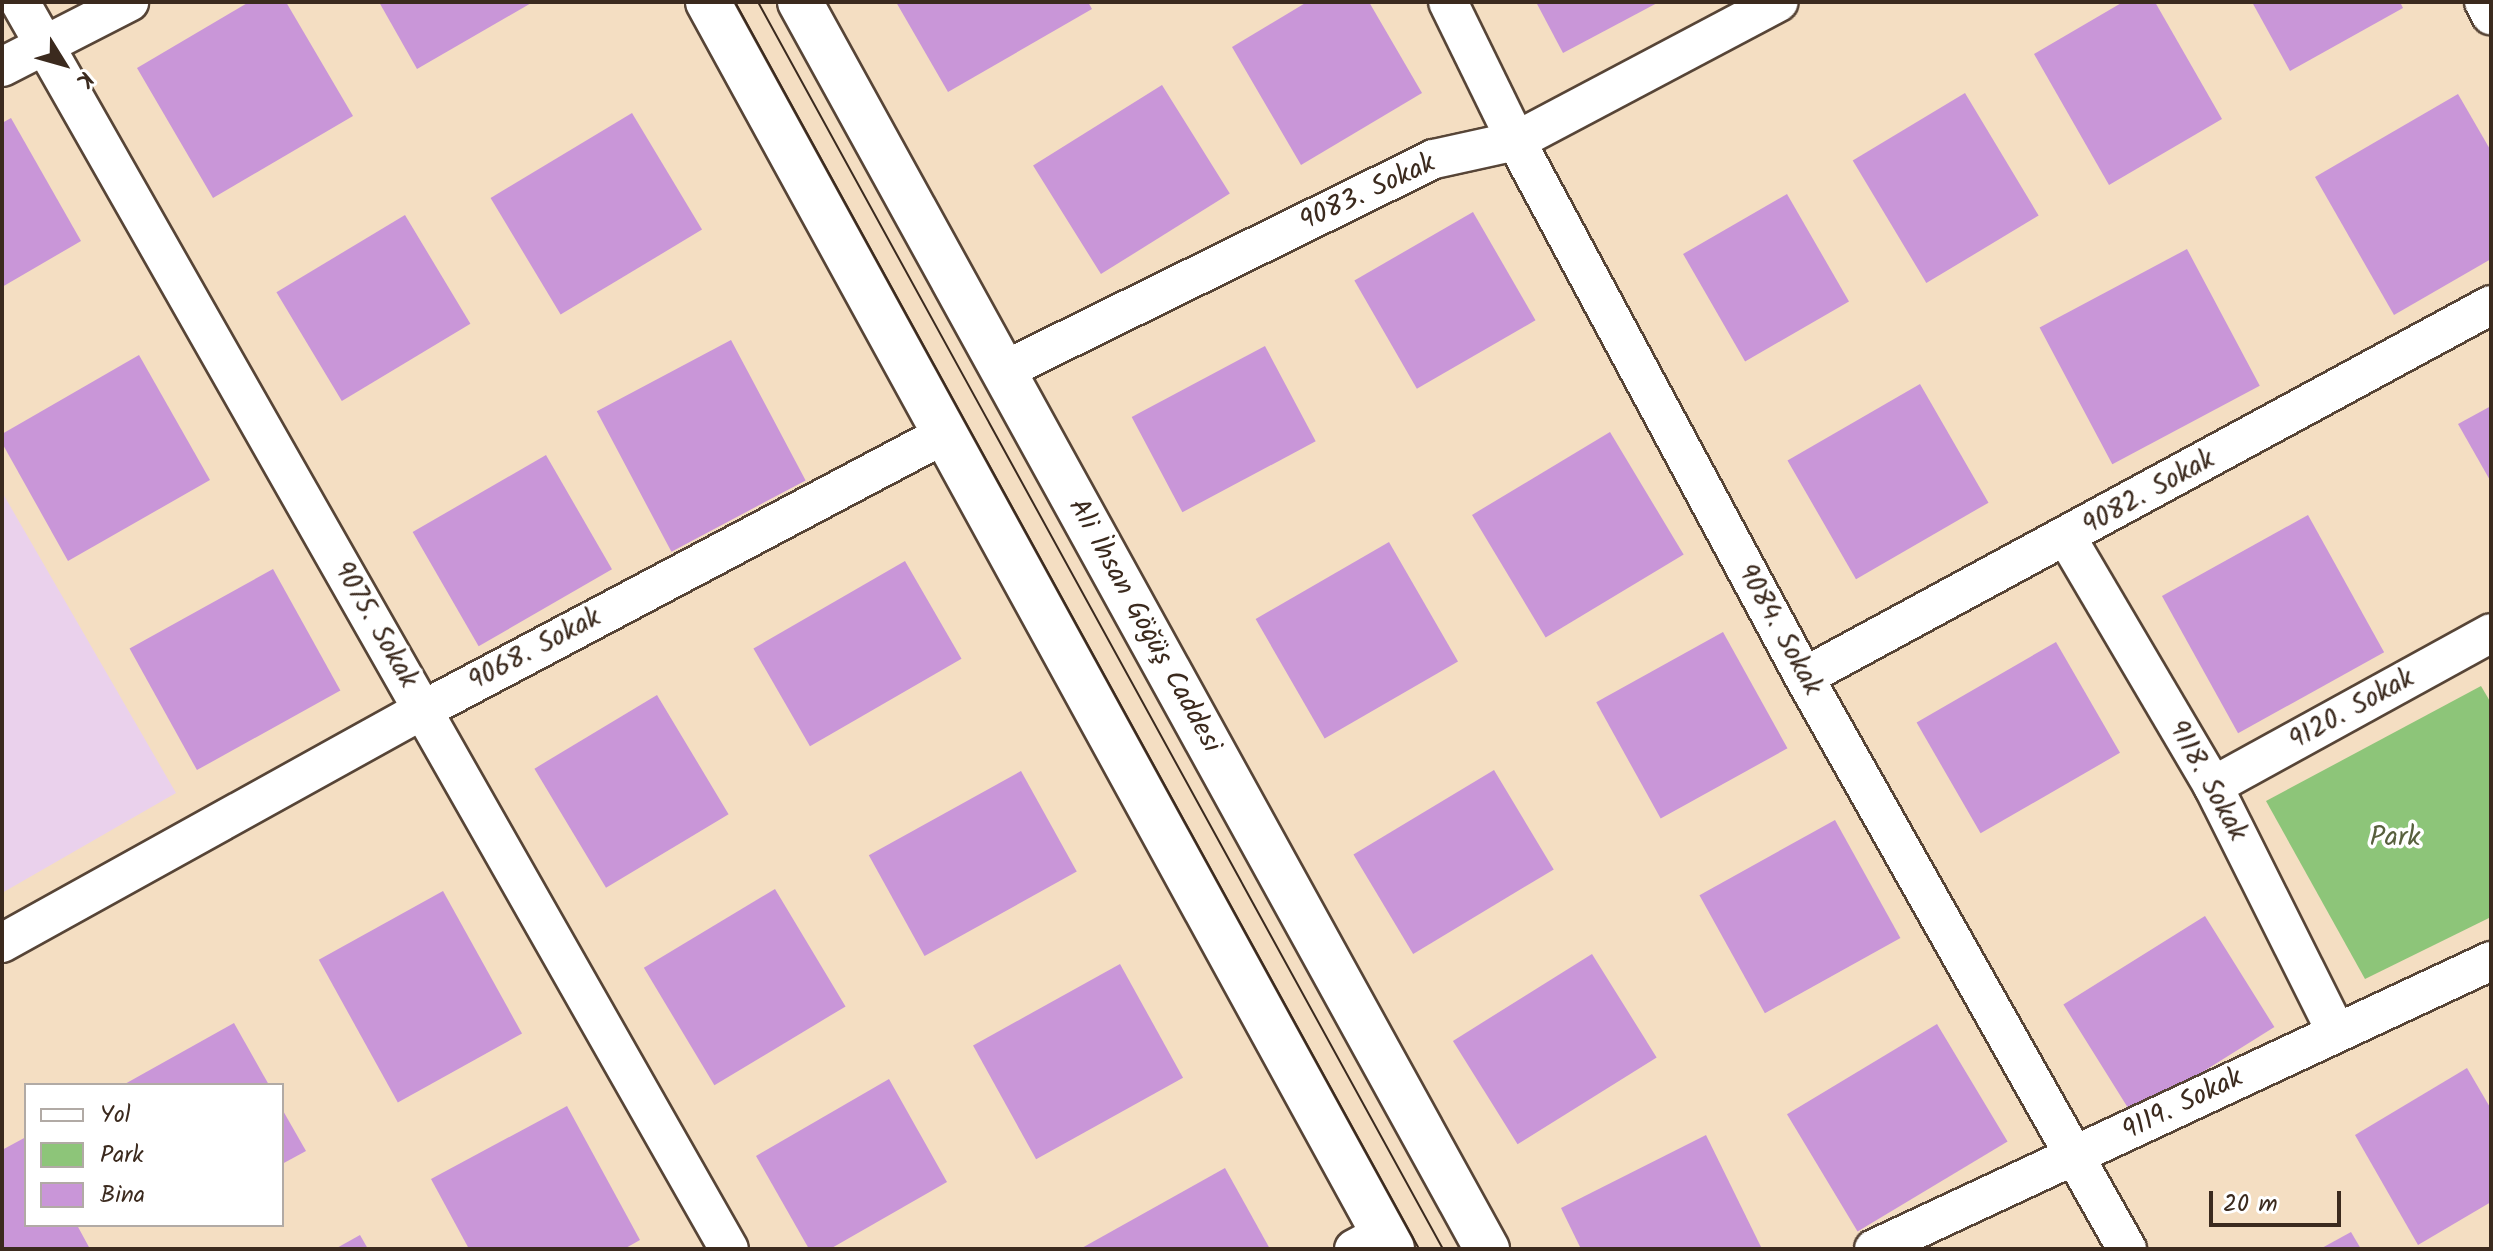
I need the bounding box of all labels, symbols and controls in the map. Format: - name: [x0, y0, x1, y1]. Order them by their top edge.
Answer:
- north arrow: [24, 24, 104, 104]
- text: K: [66, 63, 102, 95]
- street label: 9083. Sokak: [1295, 147, 1441, 239]
- street label: 9082. Sokak: [2077, 443, 2221, 543]
- street label: Ali İhsan Göğüş Caddesi: [1060, 493, 1228, 759]
- street label: 9075. Sokak: [325, 556, 425, 694]
- street label: 9084. Sokak: [1729, 559, 1829, 701]
- street label: 9068. Sokak: [463, 601, 607, 699]
- street label: 9120. Sokak: [2284, 662, 2420, 758]
- street label: 9118. Sokak: [2160, 715, 2254, 847]
- park label: Park: [2370, 821, 2420, 855]
- street label: 9119. Sokak: [2117, 1061, 2249, 1149]
- legend: [24, 1083, 284, 1227]
- text: Yol: [100, 1096, 131, 1135]
- text: Park: [100, 1136, 144, 1175]
- scale bar: [2213, 1175, 2345, 1225]
- text: Bina: [100, 1176, 145, 1215]
- text: 20 m: [2223, 1185, 2278, 1224]

